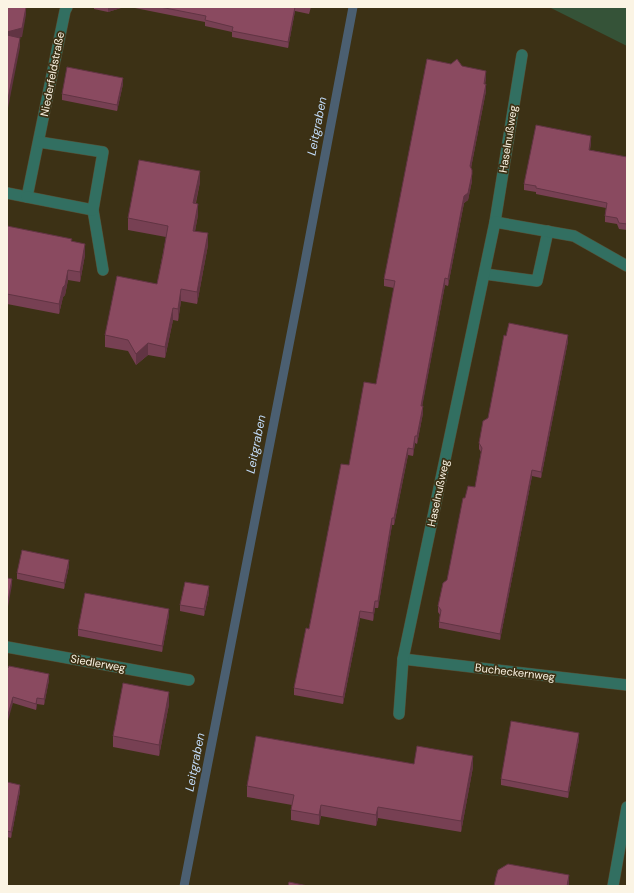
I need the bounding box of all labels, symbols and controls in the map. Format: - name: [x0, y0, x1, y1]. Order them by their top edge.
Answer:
- street label: Niederfeldstraße: [37, 31, 67, 117]
- water label: Leitgraben: [303, 95, 331, 157]
- street label: Haselnußweg: [496, 104, 520, 174]
- water label: Leitgraben: [242, 413, 270, 475]
- street label: Haselnußweg: [424, 458, 452, 528]
- street label: Siedlerweg: [69, 651, 127, 675]
- street label: Bucheckernweg: [474, 660, 556, 684]
- water label: Leitgraben: [181, 731, 209, 793]

